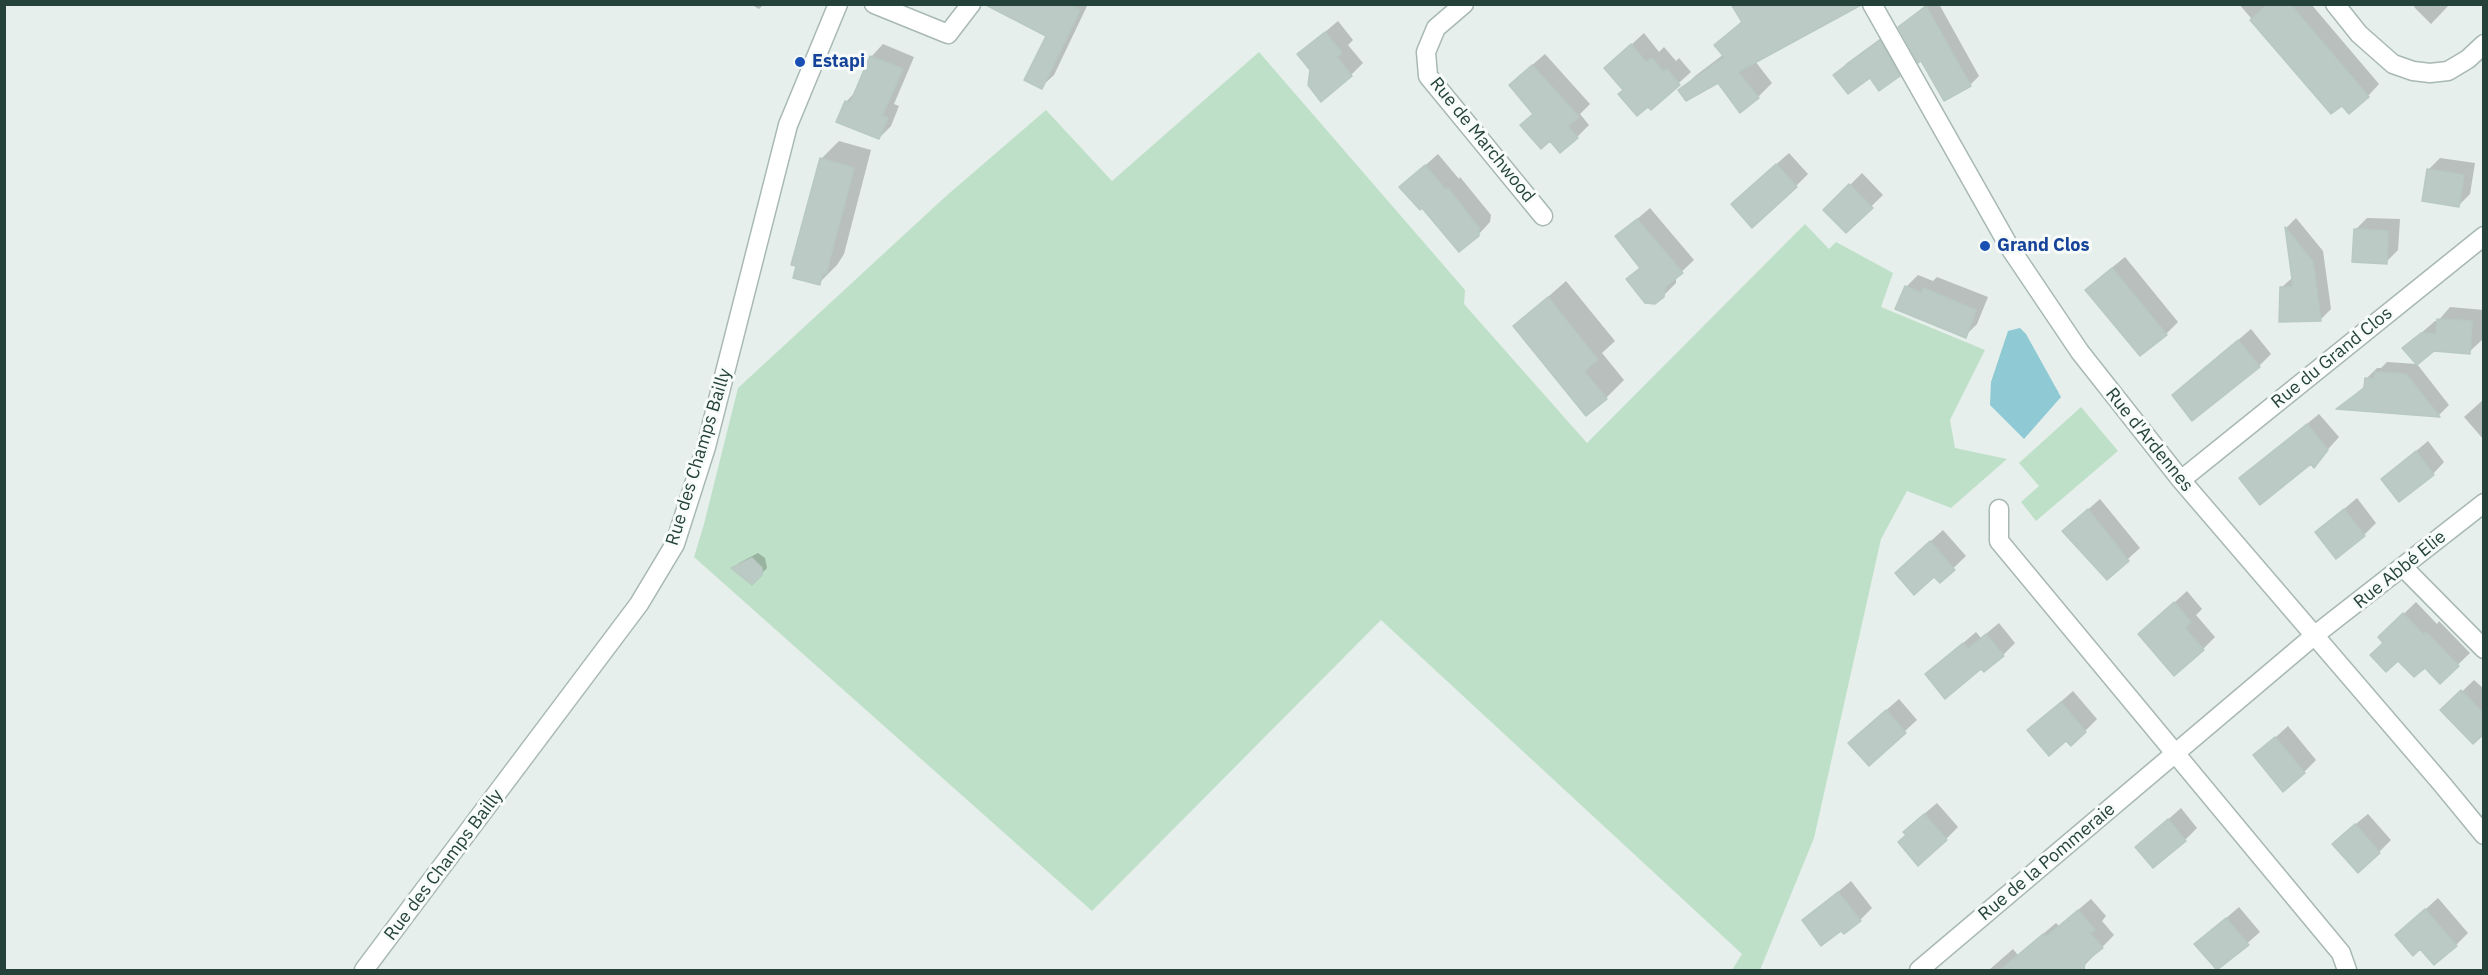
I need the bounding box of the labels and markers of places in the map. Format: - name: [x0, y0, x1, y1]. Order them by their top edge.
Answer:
- place label: Estapi: [812, 51, 865, 73]
- marker: Estapi: [793, 55, 807, 69]
- place label: Grand Clos: [1997, 235, 2090, 257]
- marker: Grand Clos: [1978, 239, 1992, 253]

